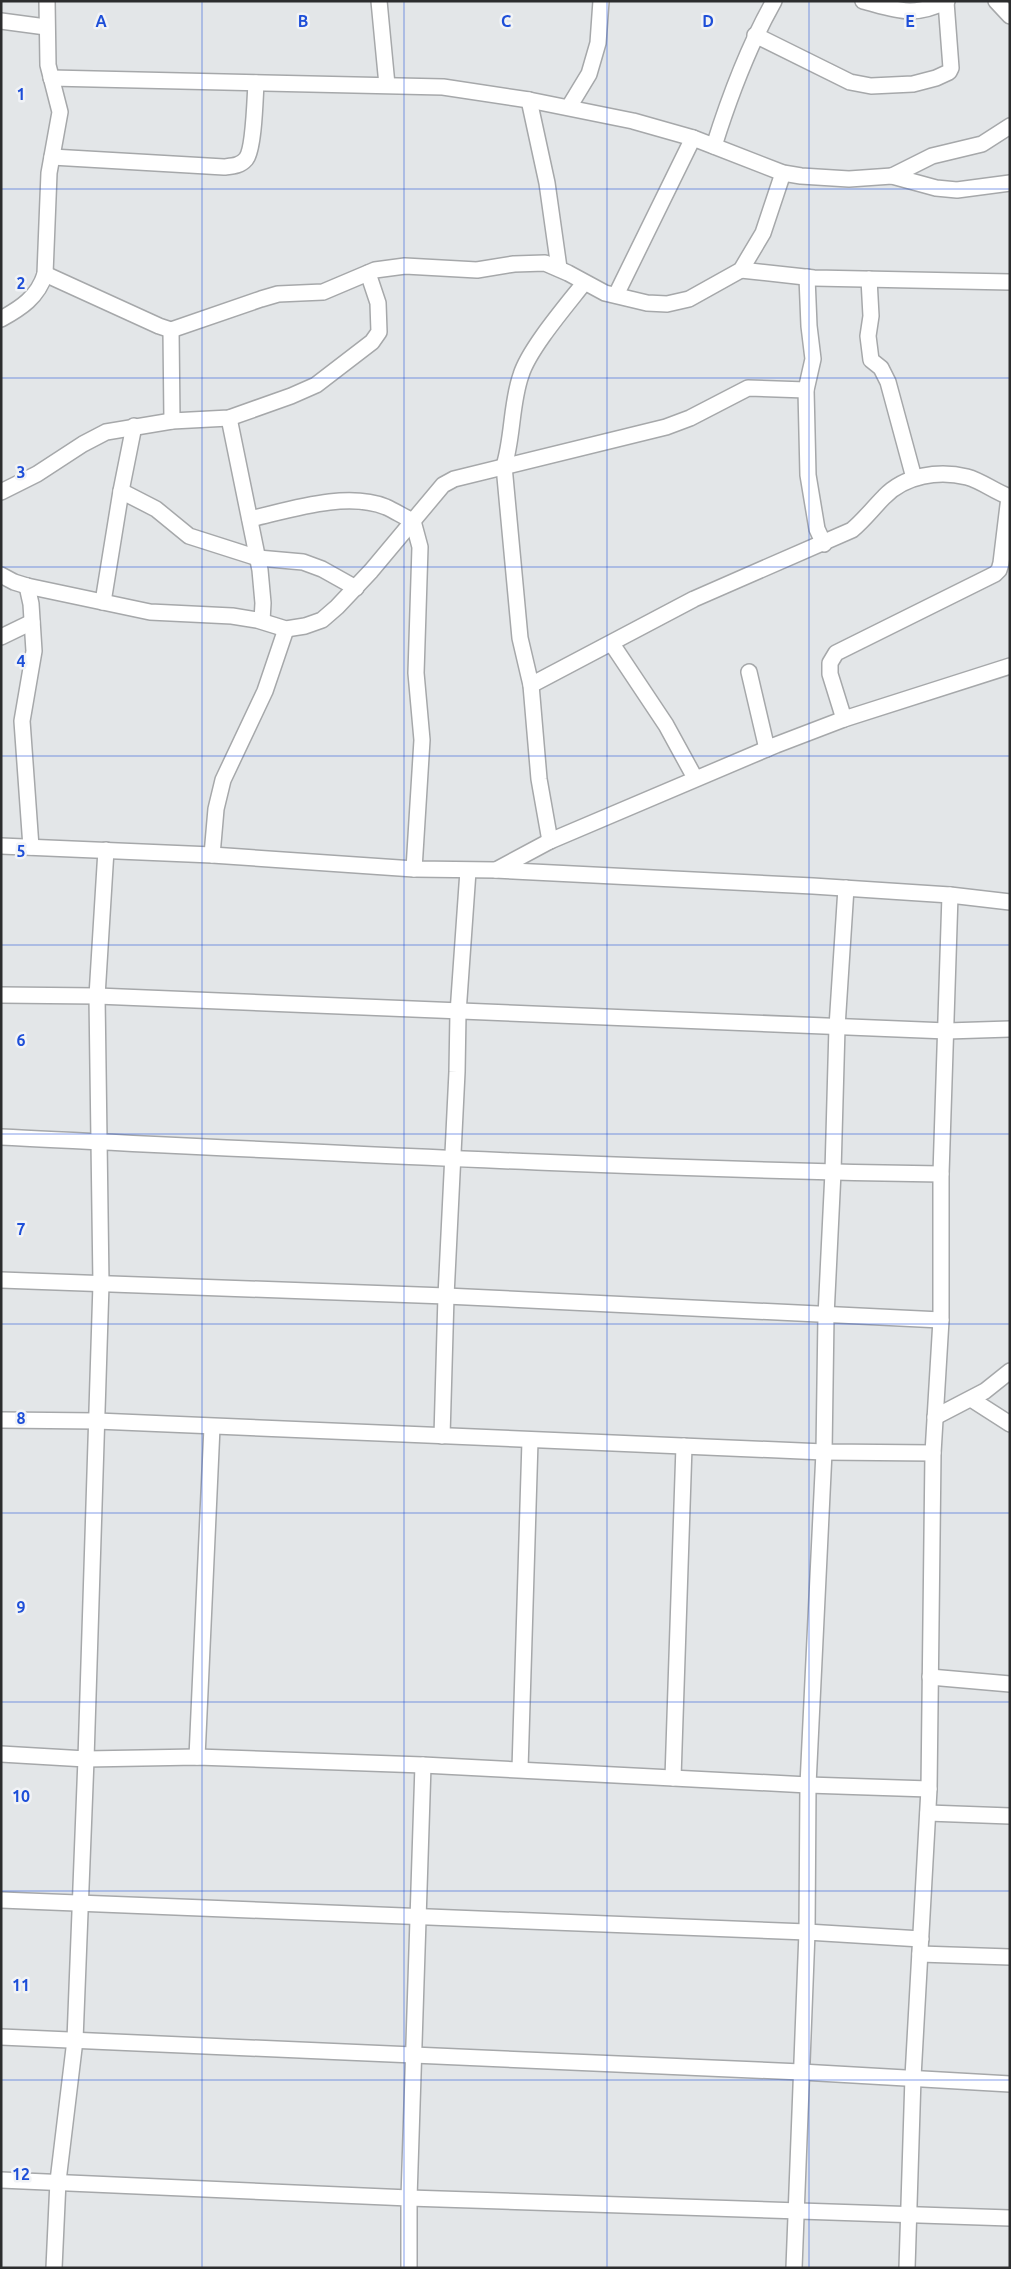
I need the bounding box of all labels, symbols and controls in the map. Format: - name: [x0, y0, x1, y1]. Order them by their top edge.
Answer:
- text: A: [95, 12, 107, 30]
- text: B: [298, 12, 308, 30]
- text: C: [501, 12, 511, 30]
- text: D: [702, 12, 714, 30]
- text: E: [905, 12, 915, 30]
- text: 1: [16, 85, 26, 103]
- text: 2: [16, 274, 26, 292]
- text: 3: [16, 463, 26, 481]
- text: 4: [16, 652, 26, 670]
- text: 5: [16, 842, 26, 860]
- text: 6: [16, 1031, 26, 1049]
- text: 7: [16, 1220, 26, 1238]
- text: 8: [16, 1409, 26, 1427]
- text: 9: [16, 1598, 26, 1616]
- text: 10: [12, 1787, 30, 1805]
- text: 11: [12, 1976, 30, 1994]
- text: 12: [12, 2165, 30, 2183]

